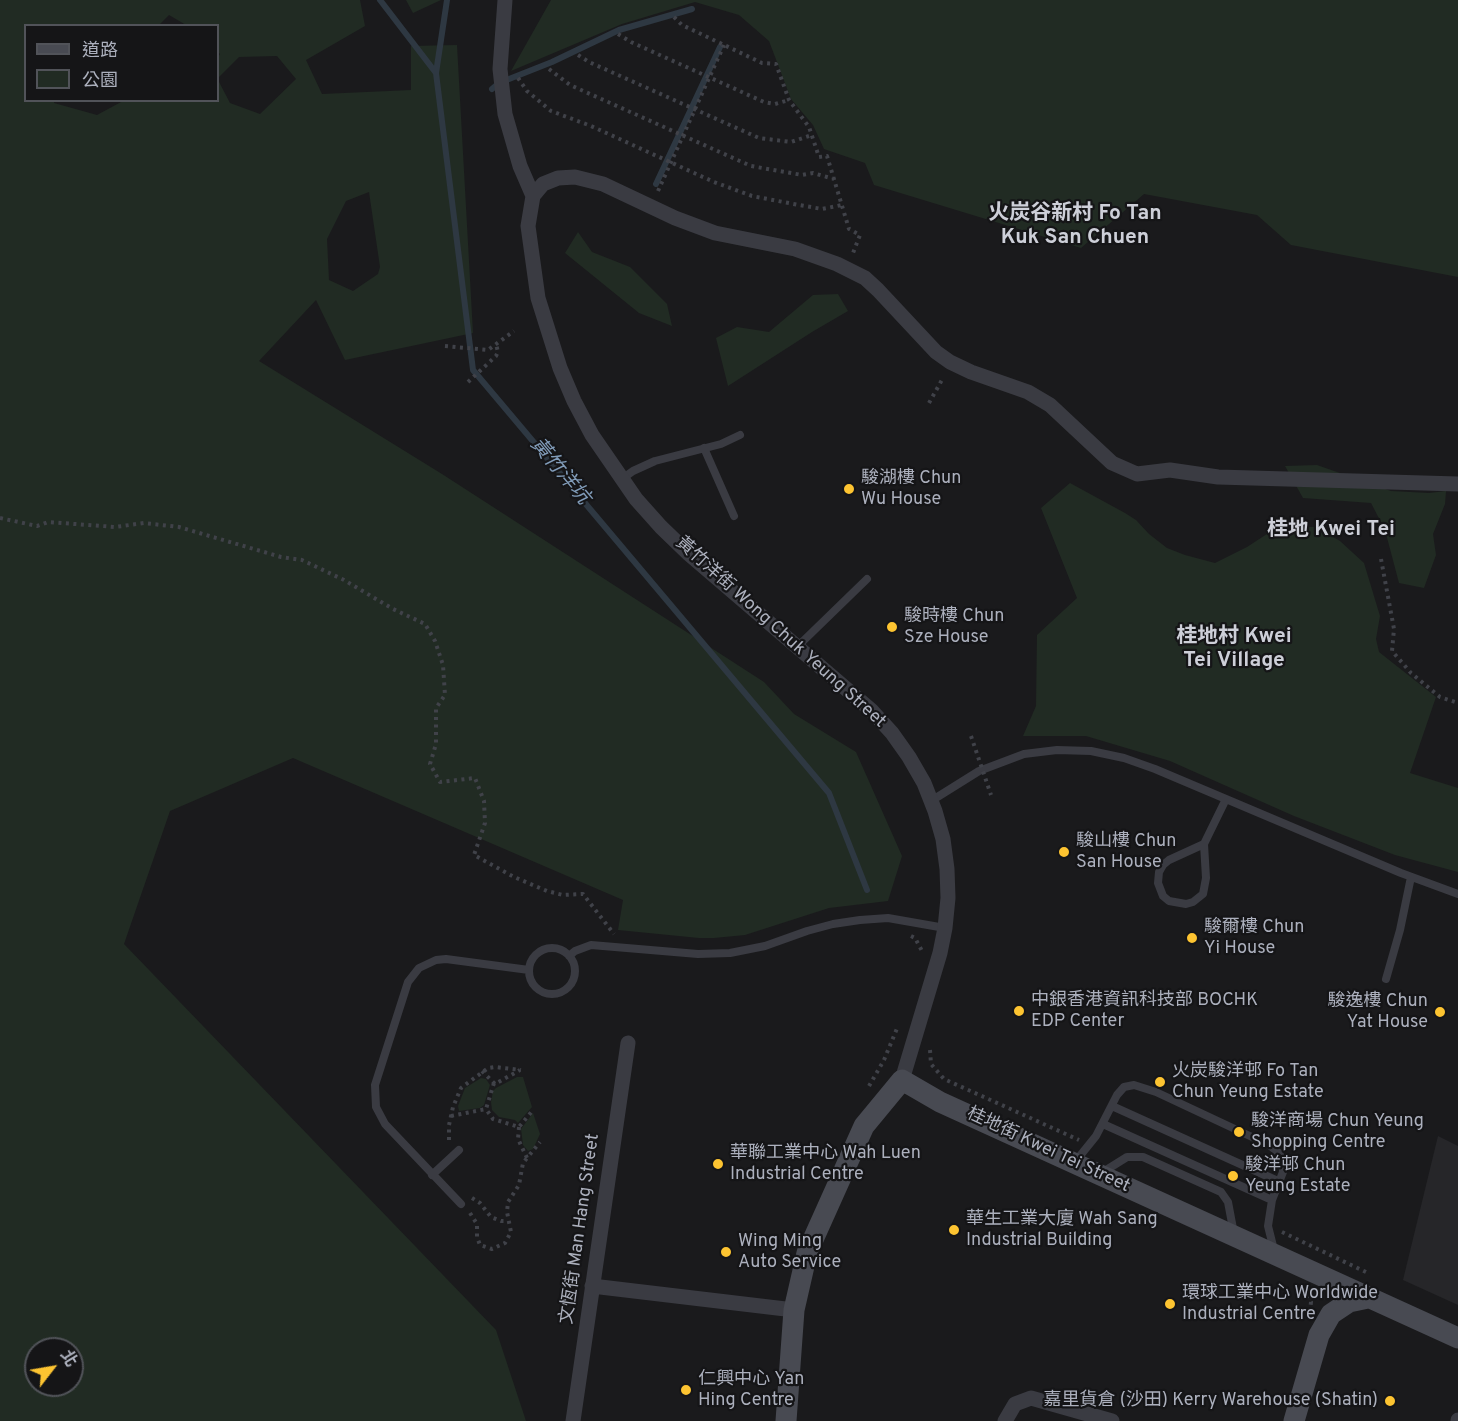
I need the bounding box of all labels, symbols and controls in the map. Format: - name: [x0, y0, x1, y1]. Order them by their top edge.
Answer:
- legend: [24, 24, 219, 102]
- text: 道路: [82, 40, 118, 63]
- text: 公園: [82, 70, 118, 93]
- district label: 火炭谷新村 Fo Tan Kuk San Chuen: [988, 202, 1162, 252]
- water label: 黃竹洋坑: [524, 434, 594, 510]
- place label: 駿湖樓 Chun Wu House: [861, 468, 961, 510]
- marker: 駿湖樓 Chun Wu House: [842, 482, 856, 496]
- district label: 桂地 Kwei Tei: [1267, 518, 1395, 544]
- street label: 黃竹洋街 Wong Chuk Yeung Street: [670, 533, 890, 733]
- place label: 駿時樓 Chun Sze House: [904, 606, 1004, 648]
- marker: 駿時樓 Chun Sze House: [885, 620, 899, 634]
- district label: 桂地村 Kwei Tei Village: [1176, 625, 1292, 675]
- place label: 駿山樓 Chun San House: [1076, 831, 1176, 874]
- marker: 駿山樓 Chun San House: [1057, 845, 1071, 859]
- place label: 駿爾樓 Chun Yi House: [1204, 917, 1304, 960]
- marker: 駿爾樓 Chun Yi House: [1185, 931, 1199, 945]
- place label: 中銀香港資訊科技部 BOCHK EDP Center: [1031, 990, 1258, 1032]
- place label: 駿逸樓 Chun Yat House: [1328, 991, 1428, 1034]
- marker: 中銀香港資訊科技部 BOCHK EDP Center: [1012, 1004, 1026, 1018]
- marker: 駿逸樓 Chun Yat House: [1433, 1005, 1447, 1019]
- place label: 火炭駿洋邨 Fo Tan Chun Yeung Estate: [1172, 1061, 1324, 1104]
- marker: 火炭駿洋邨 Fo Tan Chun Yeung Estate: [1153, 1075, 1167, 1089]
- street label: 桂地街 Kwei Tei Street: [963, 1104, 1133, 1198]
- place label: 駿洋商場 Chun Yeung Shopping Centre: [1251, 1111, 1424, 1154]
- marker: 駿洋商場 Chun Yeung Shopping Centre: [1232, 1125, 1246, 1139]
- street label: 文恆街 Man Hang Street: [557, 1132, 605, 1326]
- place label: 華聯工業中心 Wah Luen Industrial Centre: [730, 1143, 921, 1186]
- place label: 駿洋邨 Chun Yeung Estate: [1245, 1155, 1350, 1198]
- marker: 華聯工業中心 Wah Luen Industrial Centre: [711, 1157, 725, 1171]
- marker: 駿洋邨 Chun Yeung Estate: [1226, 1169, 1240, 1183]
- place label: 華生工業大廈 Wah Sang Industrial Building: [966, 1209, 1158, 1252]
- marker: 華生工業大廈 Wah Sang Industrial Building: [947, 1223, 961, 1237]
- place label: Wing Ming Auto Service: [738, 1231, 841, 1274]
- marker: Wing Ming Auto Service: [719, 1245, 733, 1259]
- place label: 環球工業中心 Worldwide Industrial Centre: [1182, 1283, 1378, 1326]
- marker: 環球工業中心 Worldwide Industrial Centre: [1163, 1297, 1177, 1311]
- north arrow: [24, 1337, 84, 1397]
- text: 北: [55, 1347, 80, 1371]
- place label: 仁興中心 Yan Hing Centre: [698, 1369, 804, 1412]
- marker: 仁興中心 Yan Hing Centre: [679, 1383, 693, 1397]
- place label: 嘉里貨倉 (沙田) Kerry Warehouse (Shatin): [1043, 1390, 1378, 1412]
- marker: 嘉里貨倉 (沙田) Kerry Warehouse (Shatin): [1383, 1394, 1397, 1408]

